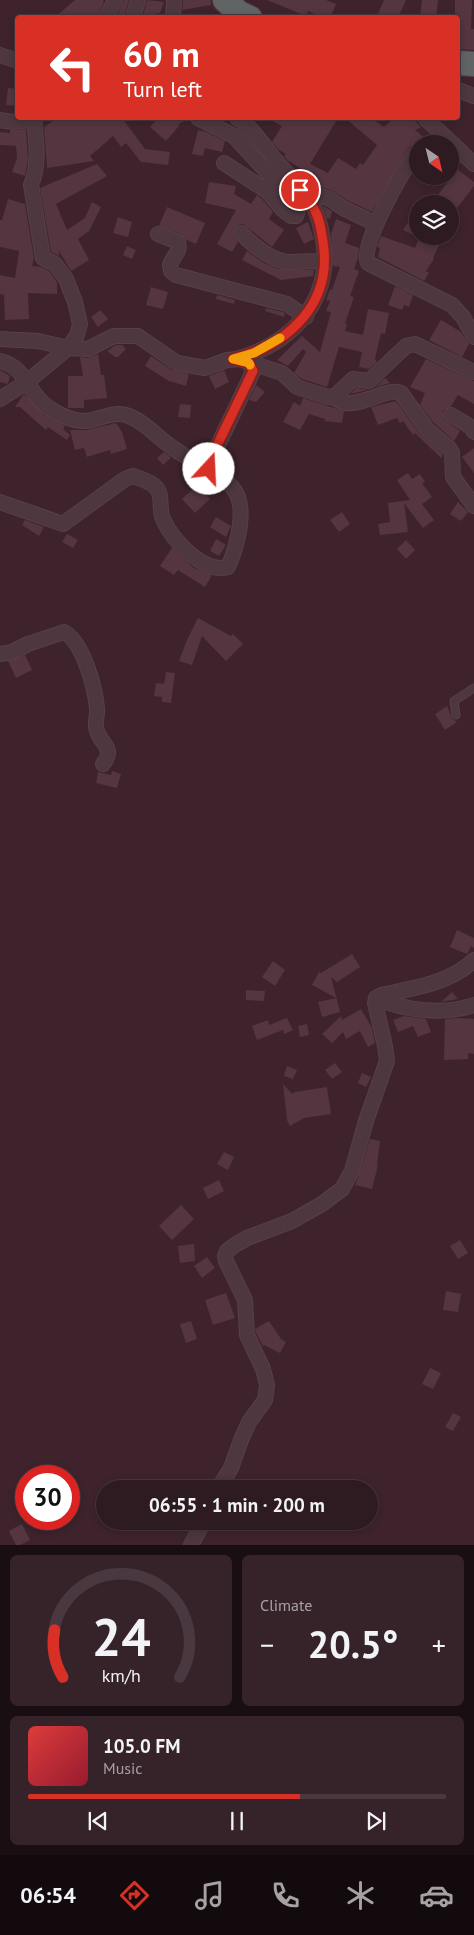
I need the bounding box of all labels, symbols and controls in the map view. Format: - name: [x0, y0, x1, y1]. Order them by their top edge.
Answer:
- text: 60 m: [123, 31, 200, 77]
- icon: left: [40, 35, 105, 100]
- text: Turn left: [123, 75, 202, 103]
- north arrow: [409, 135, 459, 185]
- map controls: [409, 135, 459, 245]
- pin: [279, 169, 321, 211]
- icon: arrive: [286, 176, 314, 204]
- button: layers: [409, 195, 459, 245]
- position arrow: [182, 442, 234, 494]
- speed limit sign: 30: [15, 1465, 80, 1530]
- text: 06:55 · 1 min · 200 m: [149, 1493, 325, 1517]
- text: Climate: [260, 1595, 312, 1615]
- text: 24: [92, 1603, 150, 1670]
- text: 20.5°: [308, 1619, 398, 1668]
- text: −: [260, 1626, 274, 1663]
- text: +: [432, 1626, 446, 1663]
- text: km/h: [101, 1664, 141, 1687]
- text: 105.0 FM: [103, 1734, 180, 1758]
- text: Music: [103, 1758, 143, 1778]
- icon: previous: [84, 1807, 112, 1835]
- icon: pause: [223, 1807, 251, 1835]
- icon: next: [362, 1807, 390, 1835]
- icon: directions: [117, 1878, 152, 1913]
- icon: music: [192, 1878, 227, 1913]
- icon: phone: [268, 1878, 303, 1913]
- icon: climate: [343, 1878, 378, 1913]
- icon: car: [419, 1878, 454, 1913]
- text: 06:54: [20, 1881, 76, 1909]

